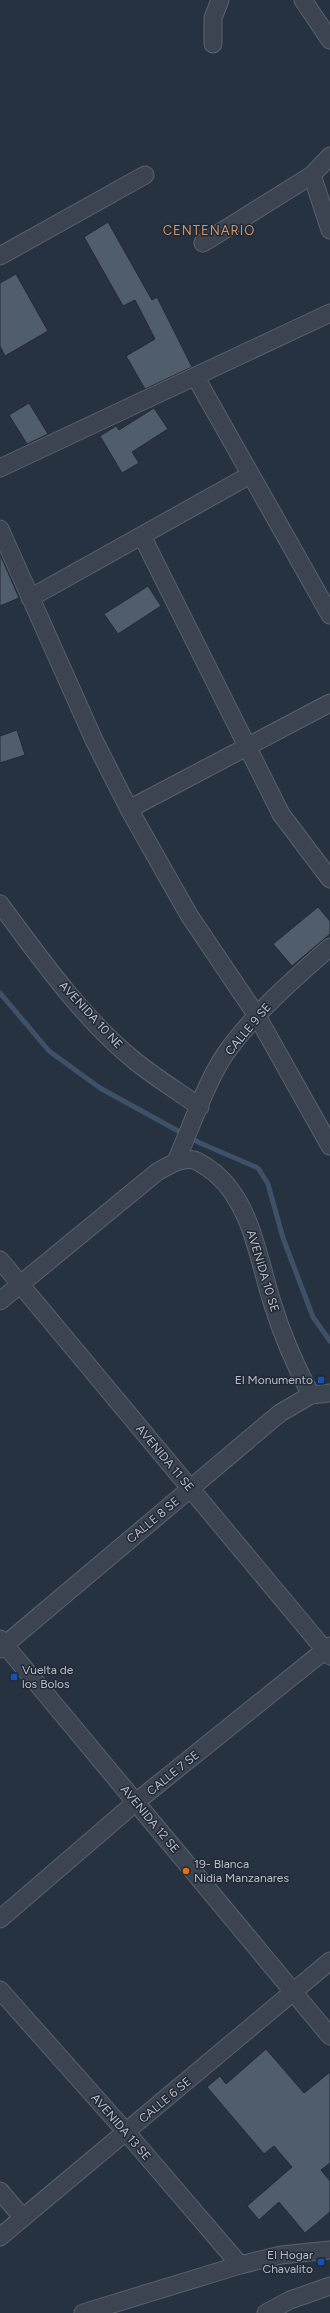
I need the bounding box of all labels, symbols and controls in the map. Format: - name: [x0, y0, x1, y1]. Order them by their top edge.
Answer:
- district label: CENTENARIO: [163, 223, 255, 238]
- street label: AVENIDA 10 NE: [56, 978, 126, 1052]
- street label: CALLE 9 SE: [222, 1000, 274, 1058]
- street label: AVENIDA 10 SE: [244, 1228, 282, 1314]
- place label: El Monumento: [235, 1373, 313, 1387]
- marker: El Monumento: [316, 1375, 326, 1385]
- street label: AVENIDA 11 SE: [133, 1422, 197, 1494]
- street label: CALLE 8 SE: [124, 1494, 182, 1546]
- place label: Vuelta de los Bolos: [22, 1663, 74, 1691]
- marker: Vuelta de los Bolos: [9, 1672, 19, 1682]
- street label: CALLE 7 SE: [144, 1748, 202, 1798]
- street label: AVENIDA 12 SE: [118, 1782, 182, 1856]
- place label: 19- Blanca Nidia Manzanares: [194, 1857, 289, 1885]
- marker: 19- Blanca Nidia Manzanares: [181, 1866, 191, 1876]
- street label: CALLE 6 SE: [136, 2074, 194, 2126]
- street label: AVENIDA 13 SE: [88, 2091, 154, 2163]
- place label: El Hogar Chavalito: [263, 2248, 313, 2276]
- marker: El Hogar Chavalito: [316, 2257, 326, 2267]

